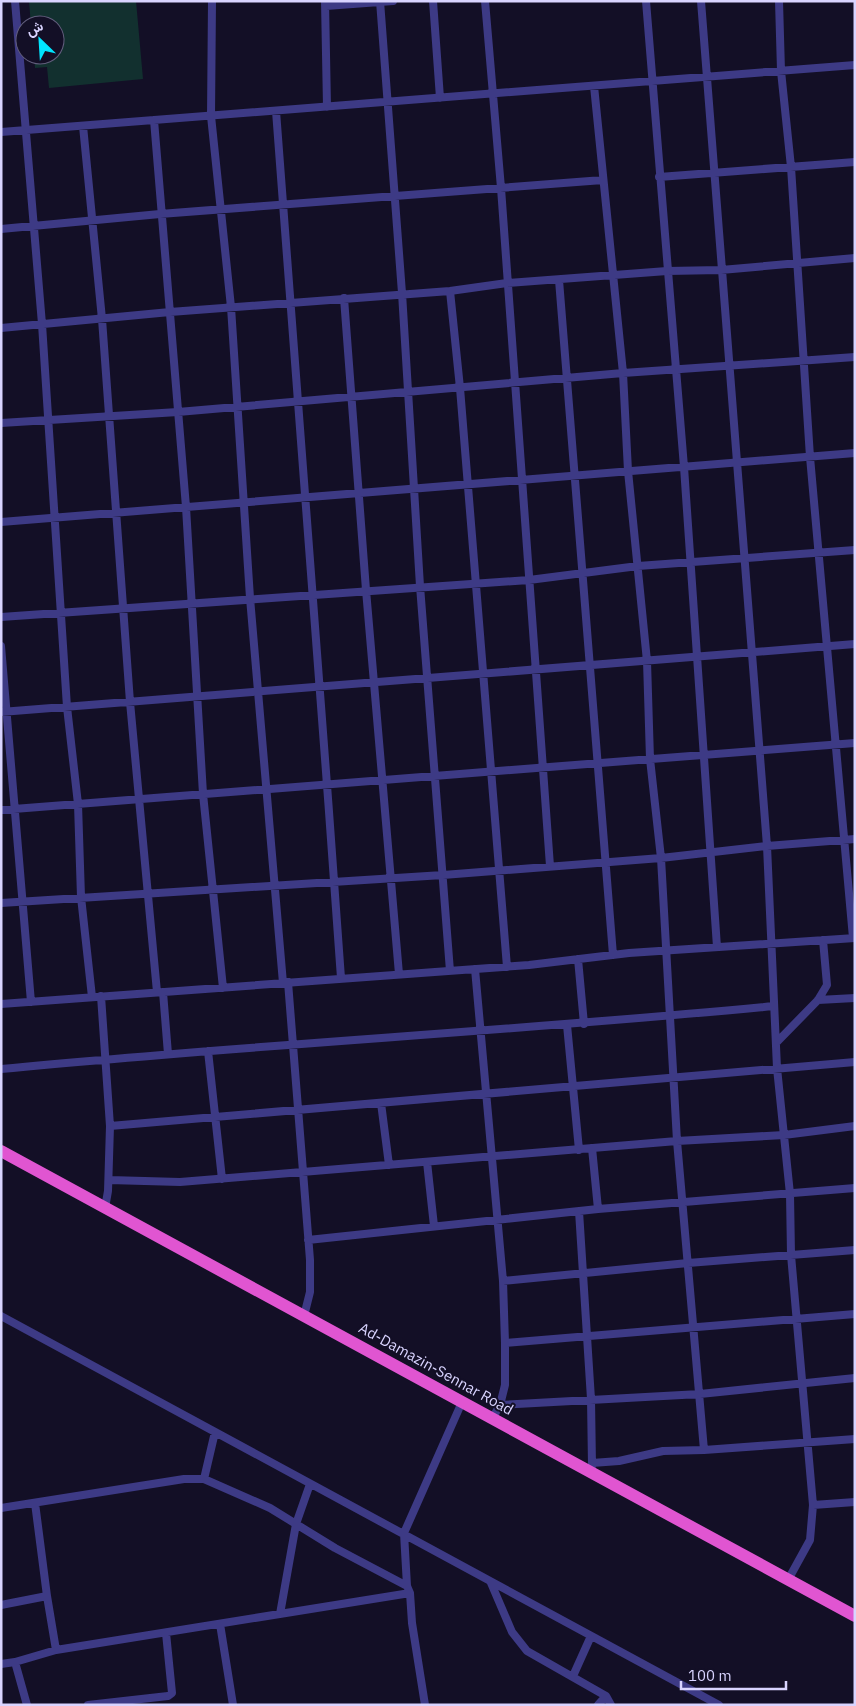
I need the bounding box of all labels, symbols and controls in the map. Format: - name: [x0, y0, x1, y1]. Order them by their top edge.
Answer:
- north arrow: [15, 15, 65, 65]
- text: ش: [23, 16, 46, 40]
- street label: Ad-Damazin-Sennar Road: [356, 1318, 517, 1419]
- scale bar: [681, 1658, 786, 1690]
- text: 100 m: [688, 1666, 732, 1685]

